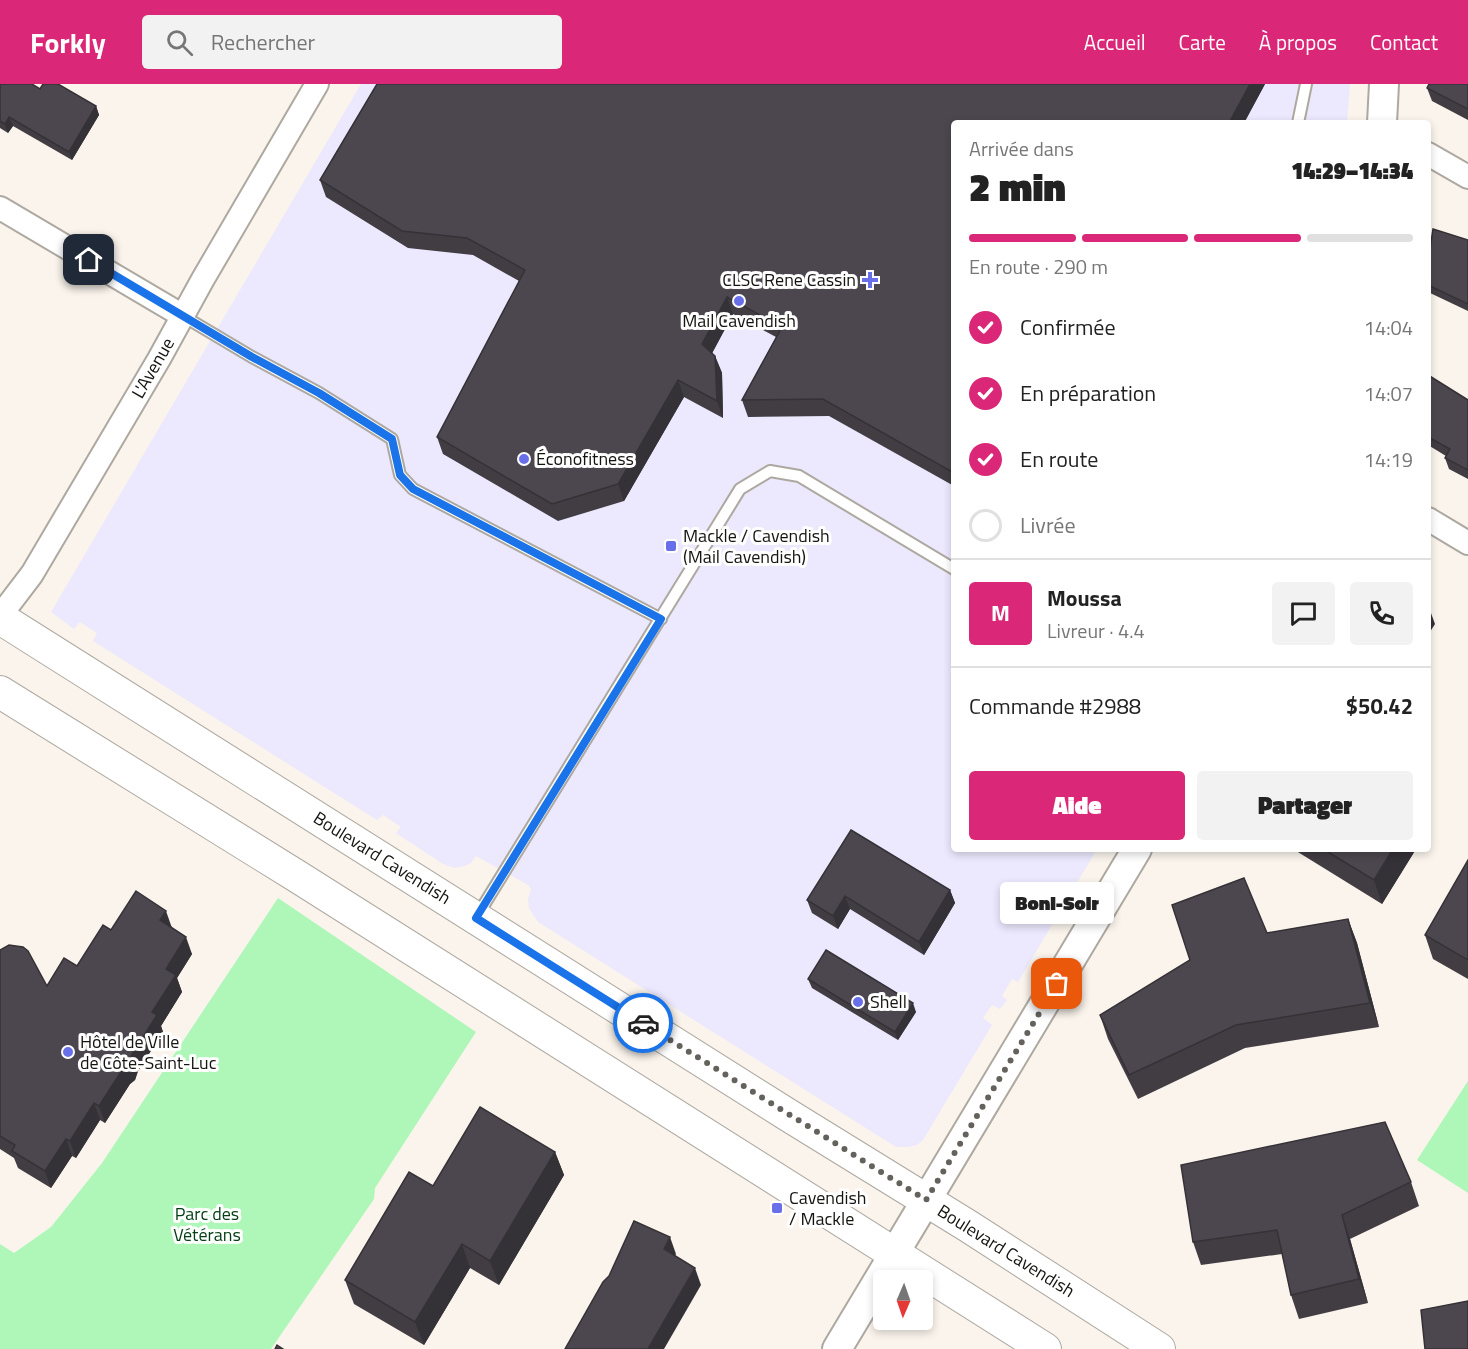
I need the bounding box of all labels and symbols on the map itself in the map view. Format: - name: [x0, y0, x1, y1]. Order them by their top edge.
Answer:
- pin: [63, 234, 114, 285]
- place label: CLSC Rene Cassin: [722, 266, 856, 293]
- marker: CLSC Rene Cassin: [861, 271, 879, 289]
- marker: Mail Cavendish: [732, 294, 746, 308]
- place label: Mail Cavendish: [682, 307, 796, 334]
- street label: L'Avenue: [124, 332, 181, 403]
- place label: Éconofitness: [536, 445, 634, 472]
- marker: Éconofitness: [517, 452, 531, 466]
- place label: Mackle / Cavendish (Mail Cavendish): [683, 522, 830, 570]
- marker: Mackle / Cavendish (Mail Cavendish): [664, 539, 678, 553]
- street label: Boulevard Cavendish: [308, 804, 456, 911]
- callout: Boni-Soir: [1000, 882, 1114, 924]
- pin: [1031, 958, 1082, 1009]
- place label: Shell: [870, 988, 907, 1015]
- courier: [613, 993, 673, 1053]
- marker: Shell: [851, 995, 865, 1009]
- place label: Hôtel de Ville de Côte-Saint-Luc: [80, 1028, 217, 1076]
- marker: Hôtel de Ville de Côte-Saint-Luc: [61, 1045, 75, 1059]
- place label: Cavendish / Mackle: [789, 1184, 866, 1232]
- street label: Boulevard Cavendish: [932, 1197, 1080, 1304]
- park label: Parc des Vétérans: [173, 1200, 241, 1248]
- marker: Cavendish / Mackle: [770, 1201, 784, 1215]
- north arrow: [873, 1270, 933, 1330]

